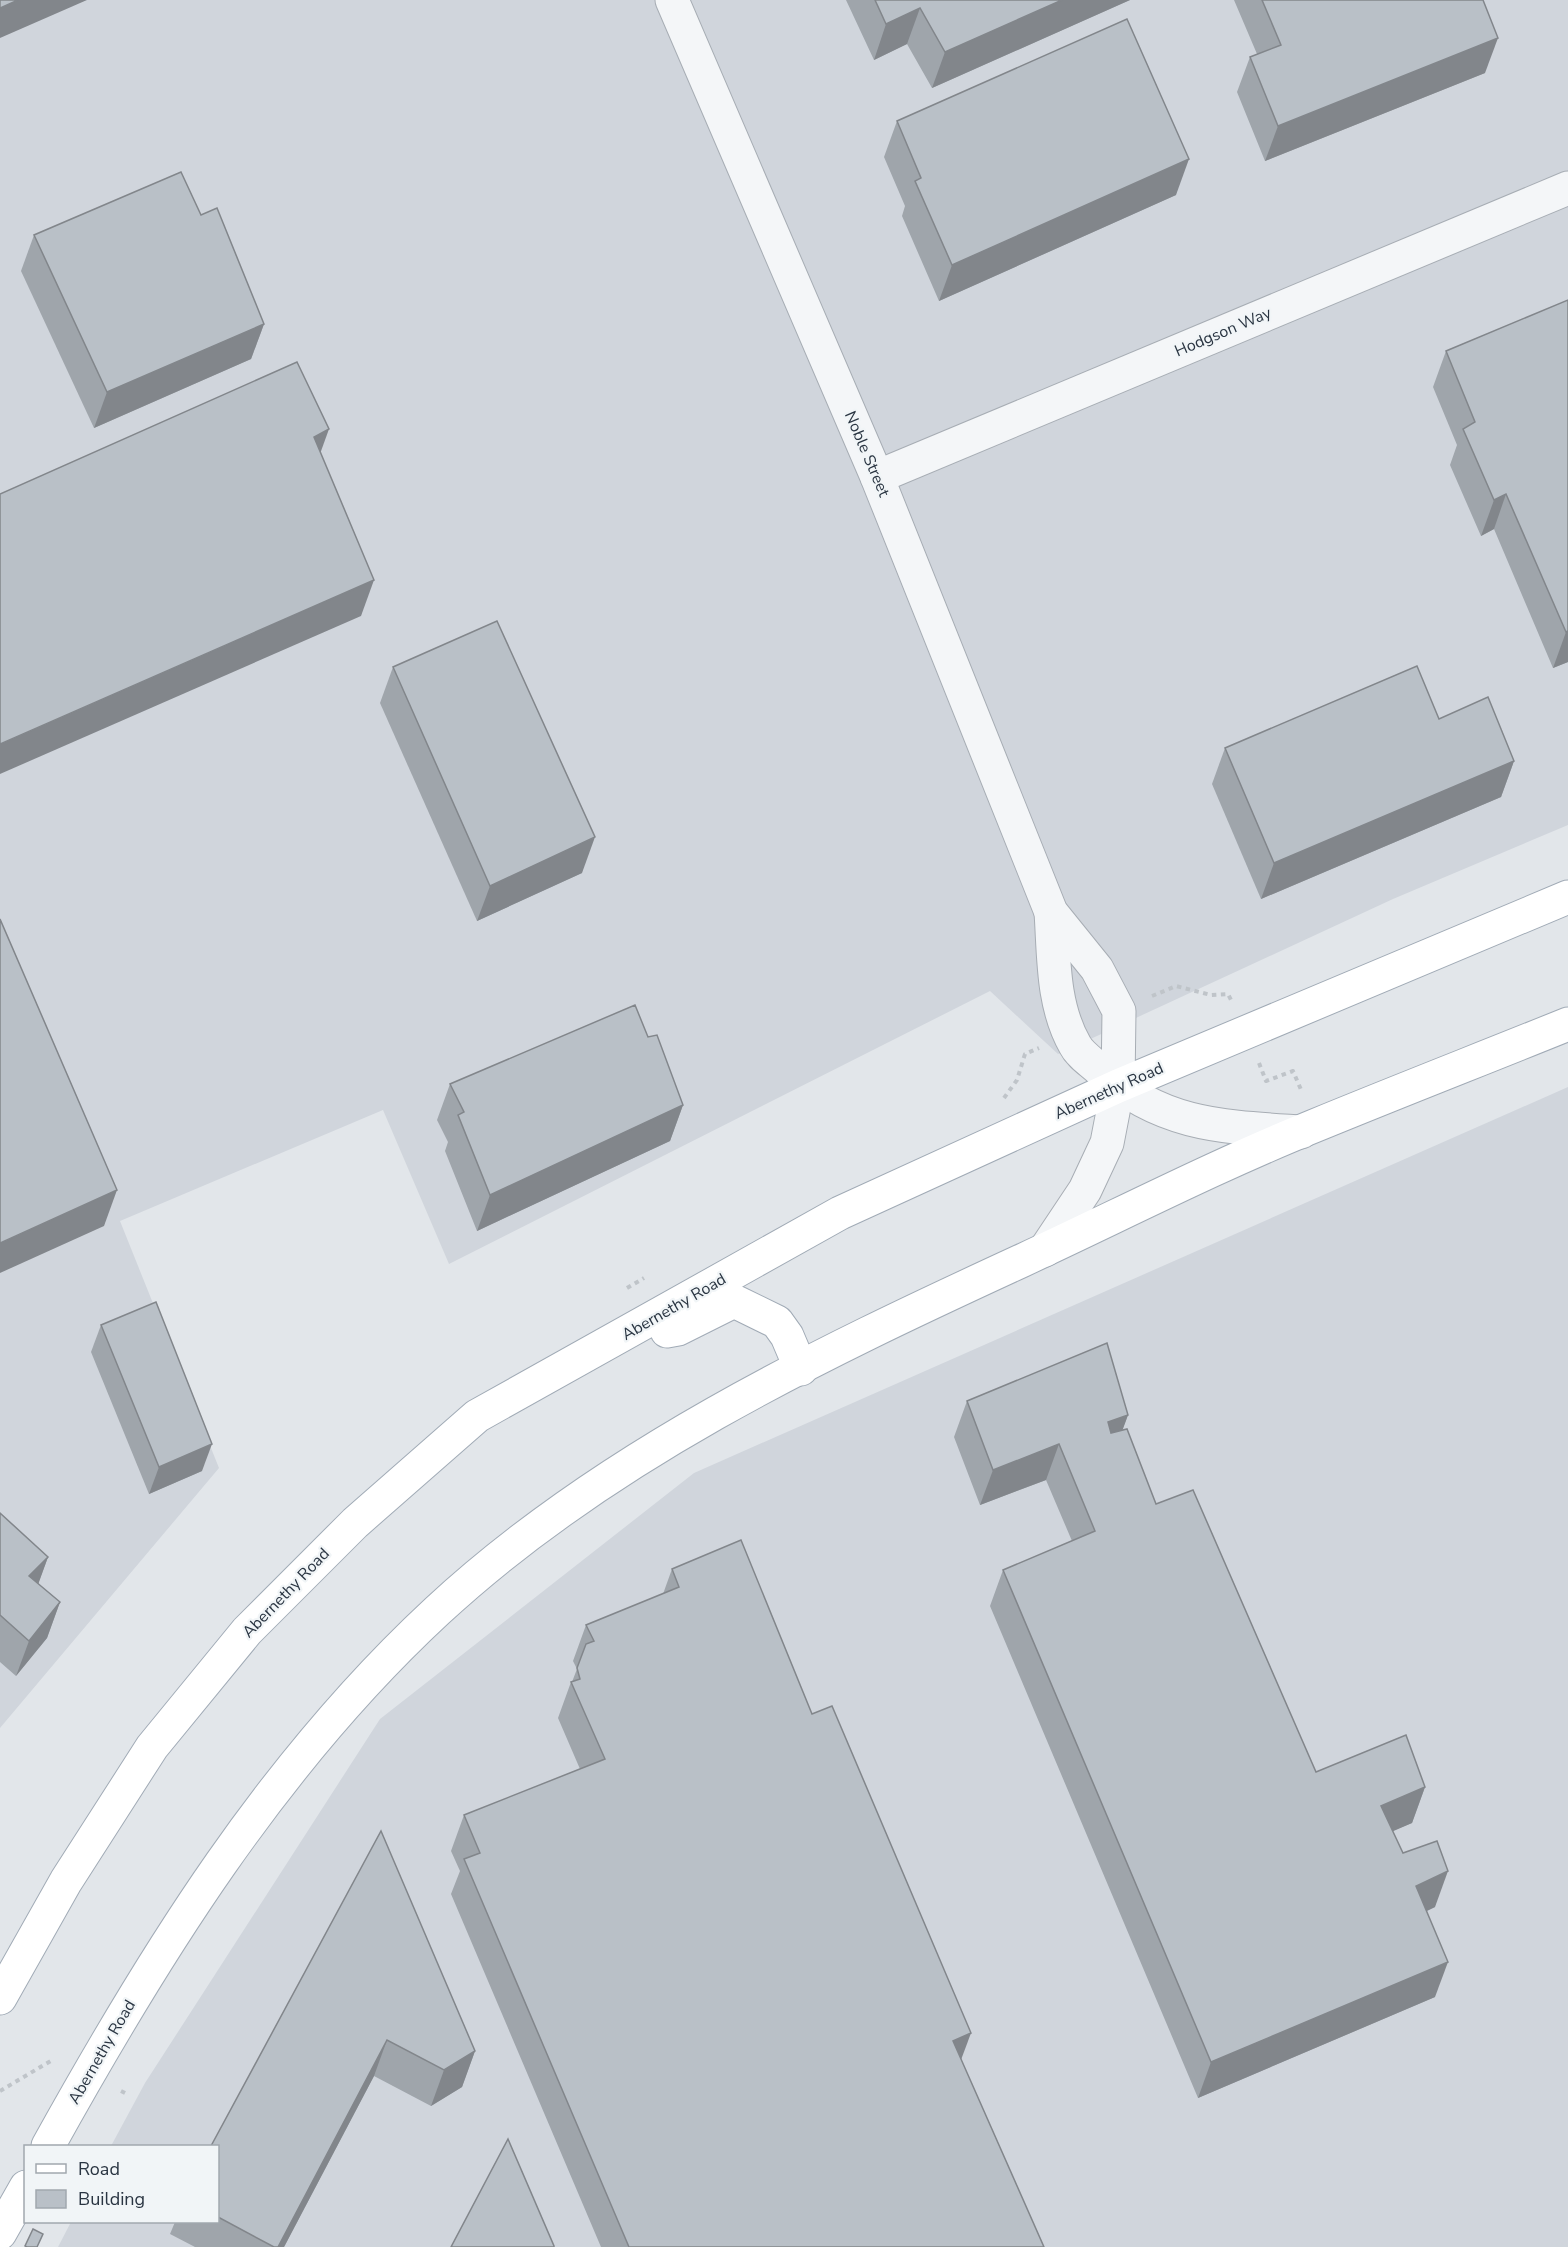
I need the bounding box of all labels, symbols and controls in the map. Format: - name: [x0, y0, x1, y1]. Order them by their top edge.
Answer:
- street label: Hodgson Way: [1171, 301, 1275, 362]
- street label: Noble Street: [839, 408, 895, 501]
- street label: Abernethy Road: [1051, 1057, 1167, 1125]
- street label: Abernethy Road: [618, 1268, 730, 1346]
- street label: Abernethy Road: [237, 1543, 335, 1643]
- street label: Abernethy Road: [63, 1996, 141, 2108]
- legend: [24, 2145, 219, 2223]
- text: Road: [78, 2157, 120, 2181]
- text: Building: [78, 2187, 145, 2211]

